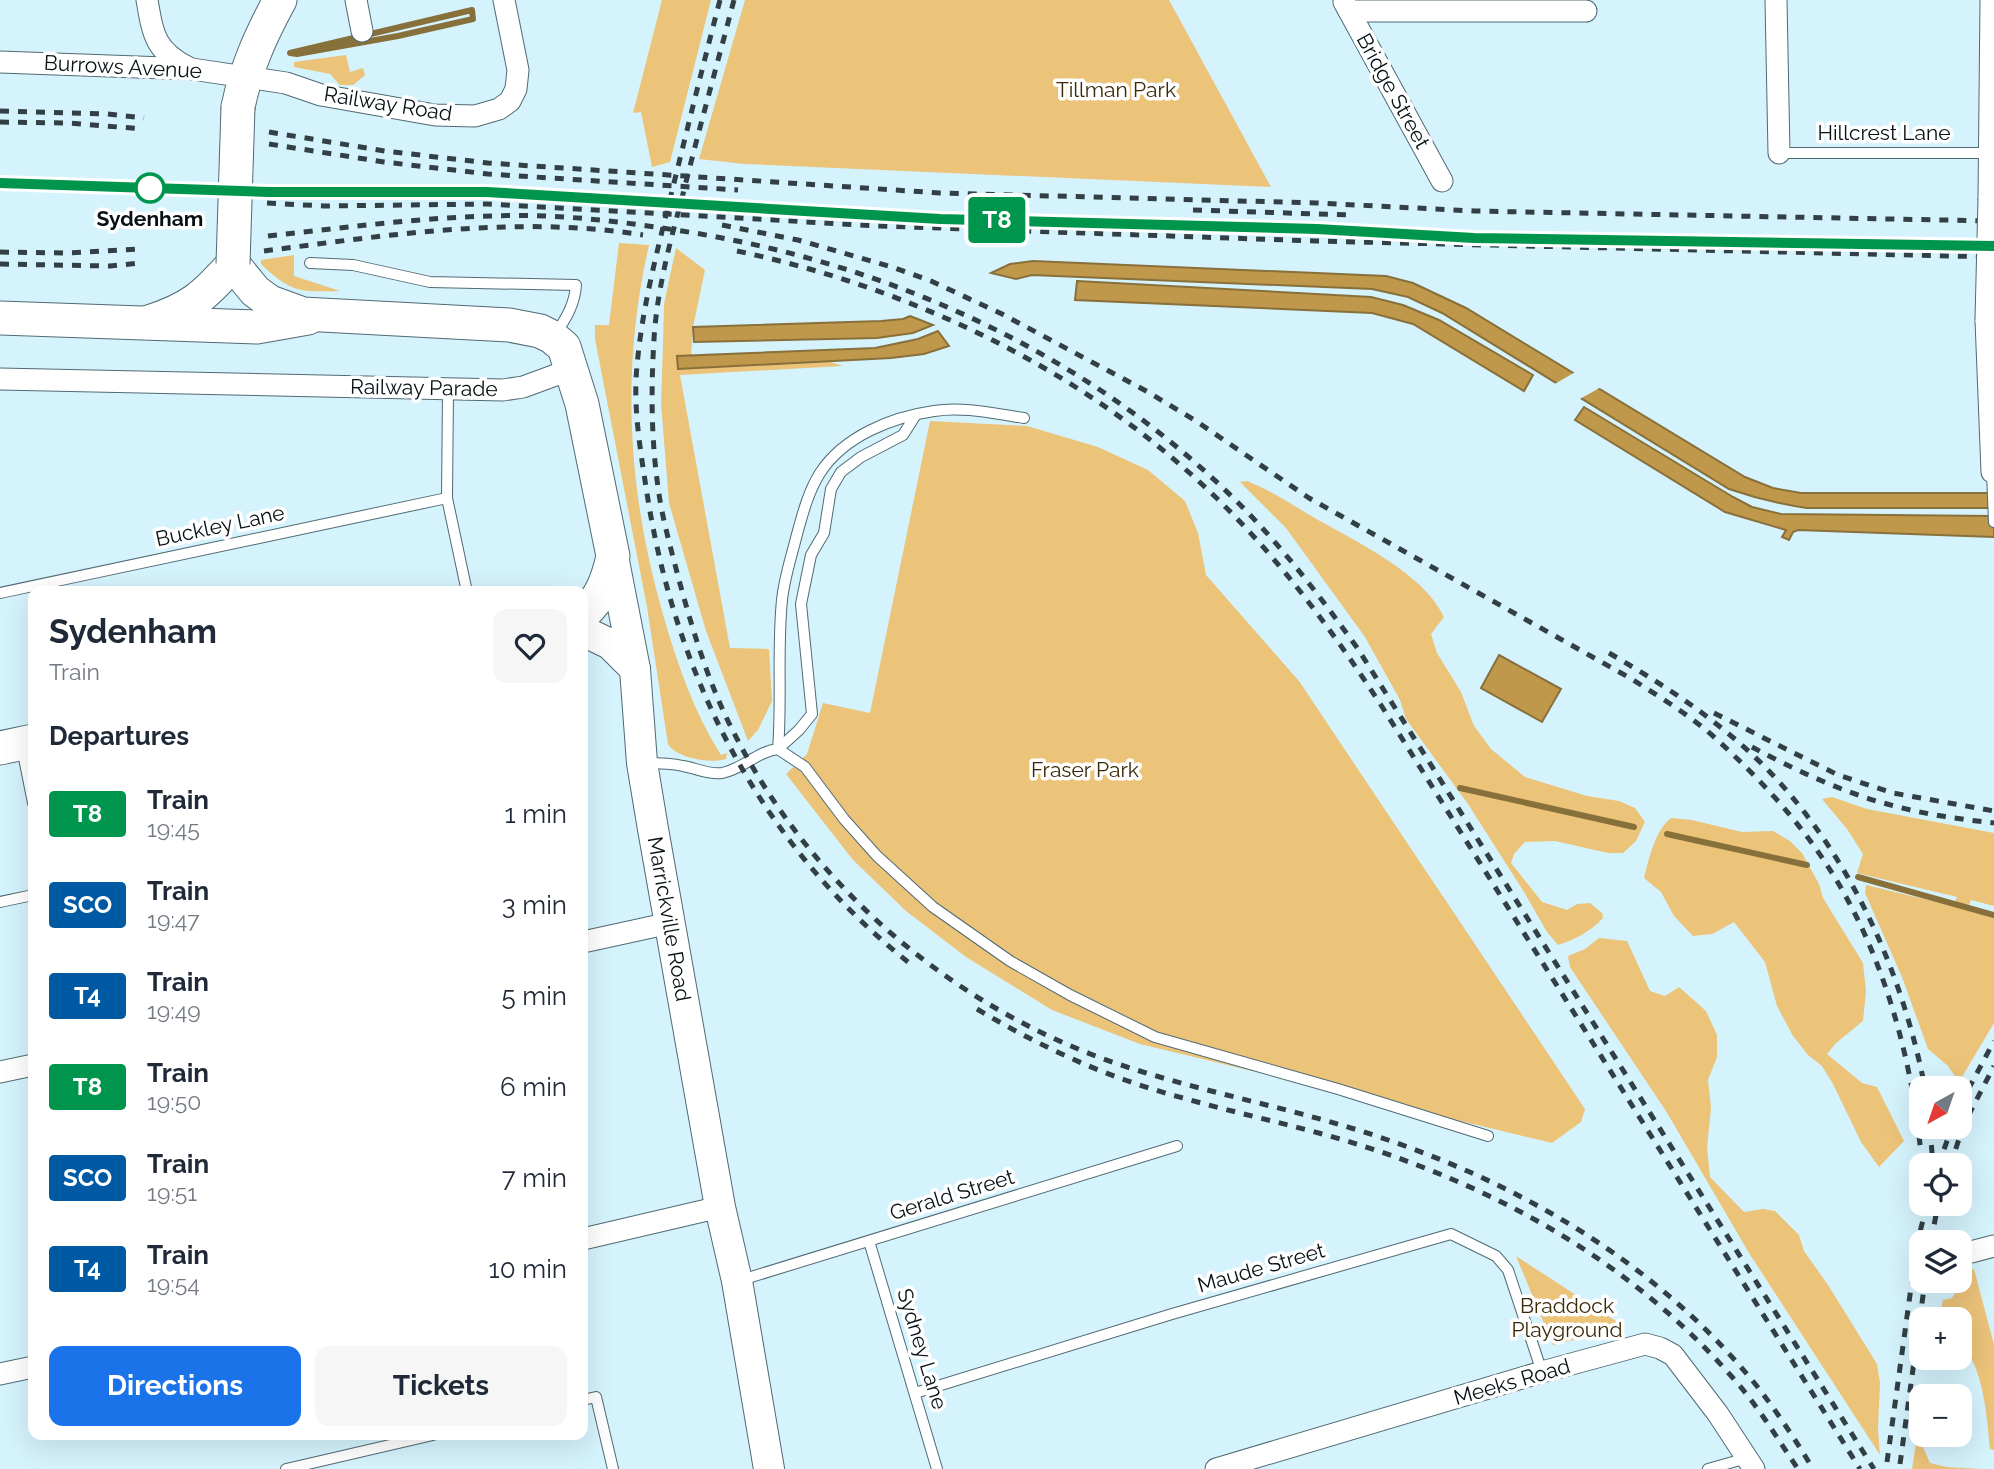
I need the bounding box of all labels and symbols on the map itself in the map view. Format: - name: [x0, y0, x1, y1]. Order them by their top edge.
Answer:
- street label: Bridge Street: [1352, 29, 1435, 153]
- street label: Burrows Avenue: [43, 50, 203, 83]
- park label: Tillman Park: [1056, 77, 1176, 102]
- street label: Railway Road: [322, 81, 454, 126]
- street label: Hillcrest Lane: [1817, 120, 1951, 145]
- marker: Sydenham: [135, 173, 165, 203]
- line badge: T8: [965, 197, 1028, 243]
- place label: Sydenham: [97, 206, 203, 231]
- street label: Railway Parade: [350, 374, 498, 401]
- street label: Buckley Lane: [153, 500, 287, 551]
- park label: Fraser Park: [1031, 757, 1139, 782]
- street label: Marrickville Road: [643, 835, 696, 1003]
- north arrow: [1909, 1076, 1972, 1139]
- street label: Gerald Street: [887, 1164, 1017, 1225]
- street label: Maude Street: [1194, 1237, 1327, 1298]
- street label: Sydney Lane: [892, 1285, 953, 1412]
- park label: Braddock Playground: [1511, 1293, 1623, 1342]
- street label: Meeks Road: [1451, 1353, 1573, 1410]

